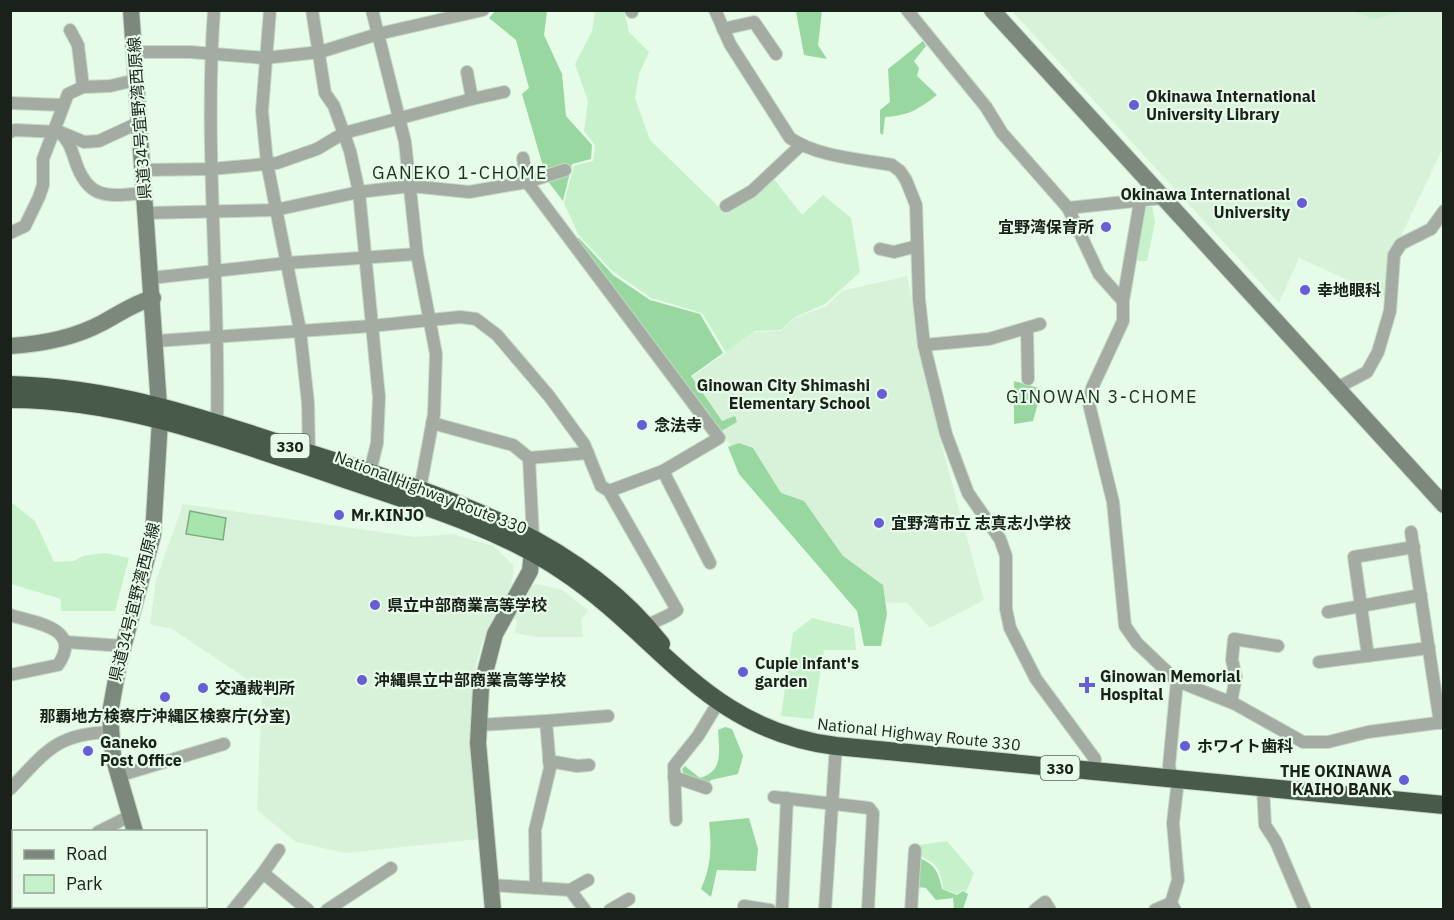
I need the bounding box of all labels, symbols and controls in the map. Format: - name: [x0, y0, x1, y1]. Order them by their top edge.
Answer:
- street label: 県道34号宜野湾西原線: [123, 36, 155, 200]
- place label: Okinawa International University Library: [1146, 86, 1316, 124]
- marker: Okinawa International University Library: [1127, 98, 1141, 112]
- district label: GANEKO 1-CHOME: [372, 161, 548, 184]
- place label: Okinawa International University: [1120, 184, 1290, 222]
- marker: Okinawa International University: [1295, 196, 1309, 210]
- place label: 宜野湾保育所: [998, 217, 1094, 237]
- marker: 宜野湾保育所: [1099, 220, 1113, 234]
- place label: 幸地眼科: [1317, 280, 1381, 300]
- marker: 幸地眼科: [1298, 283, 1312, 297]
- place label: Ginowan City Shimashi Elementary School: [697, 375, 870, 413]
- district label: GINOWAN 3-CHOME: [1006, 385, 1198, 408]
- marker: Ginowan City Shimashi Elementary School: [875, 387, 889, 401]
- place label: 念法寺: [654, 415, 702, 435]
- marker: 念法寺: [635, 418, 649, 432]
- road number: 330: [270, 434, 310, 458]
- street label: National Highway Route 330: [332, 446, 530, 538]
- place label: Mr.KINJO: [351, 505, 424, 525]
- marker: Mr.KINJO: [332, 508, 346, 522]
- place label: 宜野湾市立 志真志小学校: [891, 513, 1071, 533]
- marker: 宜野湾市立 志真志小学校: [872, 516, 886, 530]
- street label: 県道34号宜野湾西原線: [105, 520, 163, 684]
- place label: 県立中部商業高等学校: [387, 595, 547, 615]
- marker: 県立中部商業高等学校: [368, 598, 382, 612]
- place label: Cupie infant's garden: [755, 653, 859, 691]
- marker: Cupie infant's garden: [736, 665, 750, 679]
- place label: Ginowan Memorial Hospital: [1100, 666, 1241, 704]
- place label: 沖縄県立中部商業高等学校: [374, 670, 566, 690]
- marker: 沖縄県立中部商業高等学校: [355, 673, 369, 687]
- marker: Ginowan Memorial Hospital: [1078, 676, 1096, 694]
- place label: 交通裁判所: [215, 678, 295, 698]
- marker: 交通裁判所: [196, 681, 210, 695]
- marker: 那覇地方検察庁沖縄区検察庁(分室): [158, 690, 172, 704]
- place label: 那覇地方検察庁沖縄区検察庁(分室): [40, 706, 290, 726]
- street label: National Highway Route 330: [816, 713, 1022, 755]
- place label: Ganeko Post Office: [100, 732, 182, 770]
- place label: ホワイト歯科: [1197, 736, 1293, 756]
- marker: ホワイト歯科: [1178, 739, 1192, 753]
- marker: Ganeko Post Office: [81, 744, 95, 758]
- road number: 330: [1040, 756, 1080, 780]
- place label: THE OKINAWA KAIHO BANK: [1280, 761, 1392, 799]
- marker: THE OKINAWA KAIHO BANK: [1397, 773, 1411, 787]
- legend: [12, 830, 207, 908]
- text: Road: [66, 842, 107, 865]
- text: Park: [66, 872, 103, 895]

